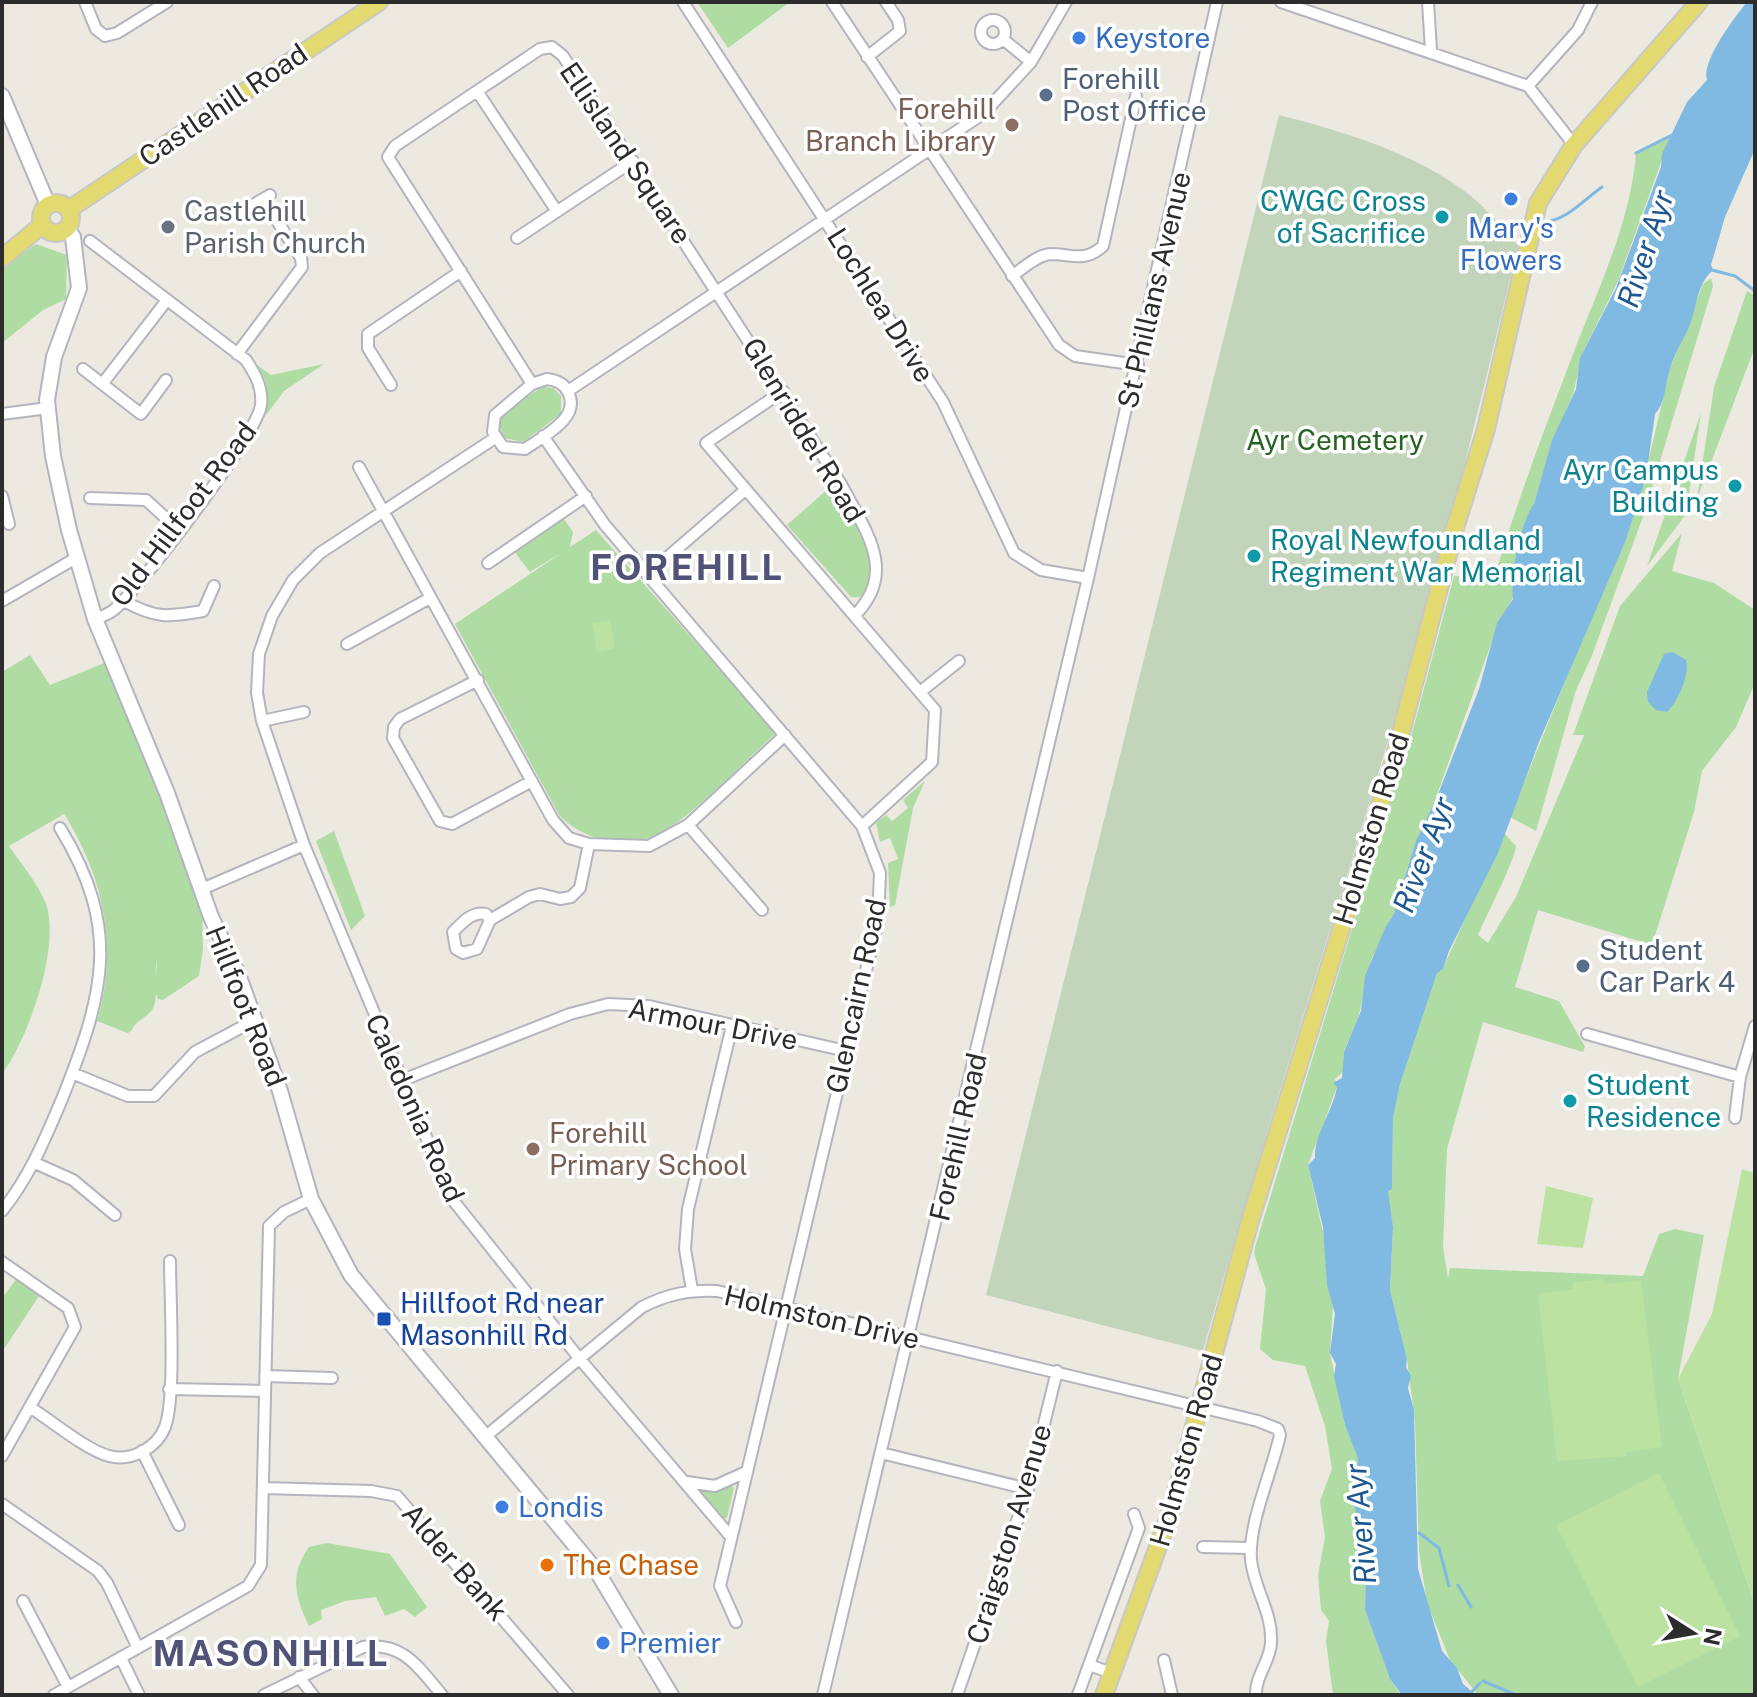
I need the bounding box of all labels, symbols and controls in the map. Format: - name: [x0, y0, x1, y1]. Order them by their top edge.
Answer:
- place label: Keystore: [1095, 21, 1210, 54]
- marker: Keystore: [1070, 29, 1088, 47]
- street label: Castlehill Road: [132, 36, 313, 173]
- street label: Ellisland Square: [554, 56, 699, 250]
- place label: Forehill Post Office: [1062, 62, 1207, 127]
- marker: Forehill Post Office: [1037, 86, 1055, 104]
- place label: Forehill Branch Library: [805, 92, 996, 157]
- marker: Forehill Branch Library: [1003, 116, 1021, 134]
- street label: St Phillans Avenue: [1110, 168, 1197, 411]
- place label: CWGC Cross of Sacrifice: [1260, 184, 1426, 249]
- water label: River Ayr: [1609, 185, 1681, 312]
- marker: Mary's Flowers: [1502, 190, 1520, 208]
- place label: Castlehill Parish Church: [184, 194, 366, 259]
- marker: CWGC Cross of Sacrifice: [1433, 208, 1451, 226]
- place label: Mary's Flowers: [1460, 211, 1562, 276]
- marker: Castlehill Parish Church: [159, 218, 177, 236]
- street label: Lochlea Drive: [821, 222, 942, 388]
- street label: Glenriddel Road: [736, 332, 872, 528]
- street label: Old Hillfoot Road: [103, 415, 263, 612]
- park label: Ayr Cemetery: [1246, 423, 1424, 456]
- place label: Ayr Campus Building: [1562, 453, 1719, 518]
- marker: Ayr Campus Building: [1726, 477, 1744, 495]
- place label: Royal Newfoundland Regiment War Memorial: [1270, 523, 1583, 588]
- district label: FOREHILL: [590, 546, 784, 588]
- marker: Royal Newfoundland Regiment War Memorial: [1245, 547, 1263, 565]
- street label: Holmston Road: [1326, 729, 1415, 929]
- water label: River Ayr: [1385, 791, 1462, 918]
- street label: Glencairn Road: [819, 896, 892, 1096]
- street label: Hillfoot Road: [199, 921, 294, 1091]
- place label: Student Car Park 4: [1599, 933, 1735, 998]
- marker: Student Car Park 4: [1574, 957, 1592, 975]
- street label: Armour Drive: [626, 991, 801, 1056]
- street label: Caledonia Road: [359, 1009, 472, 1207]
- street label: Forehill Road: [922, 1050, 993, 1224]
- place label: Student Residence: [1586, 1068, 1721, 1133]
- marker: Student Residence: [1561, 1092, 1579, 1110]
- place label: Forehill Primary School: [549, 1116, 748, 1181]
- marker: Forehill Primary School: [524, 1140, 542, 1158]
- street label: Holmston Drive: [721, 1278, 923, 1355]
- place label: Hillfoot Rd near Masonhill Rd: [400, 1286, 604, 1351]
- marker: Hillfoot Rd near Masonhill Rd: [375, 1310, 393, 1328]
- street label: Holmston Road: [1142, 1350, 1229, 1550]
- street label: Craigston Avenue: [959, 1420, 1058, 1648]
- water label: River Ayr: [1337, 1462, 1383, 1586]
- place label: Londis: [518, 1490, 604, 1523]
- street label: Alder Bank: [396, 1496, 515, 1627]
- marker: Londis: [493, 1498, 511, 1516]
- place label: The Chase: [563, 1548, 699, 1581]
- marker: The Chase: [538, 1556, 556, 1574]
- north arrow: [1653, 1593, 1733, 1673]
- place label: Premier: [619, 1626, 721, 1659]
- text: N: [1698, 1626, 1727, 1648]
- district label: MASONHILL: [152, 1632, 390, 1674]
- marker: Premier: [594, 1634, 612, 1652]

